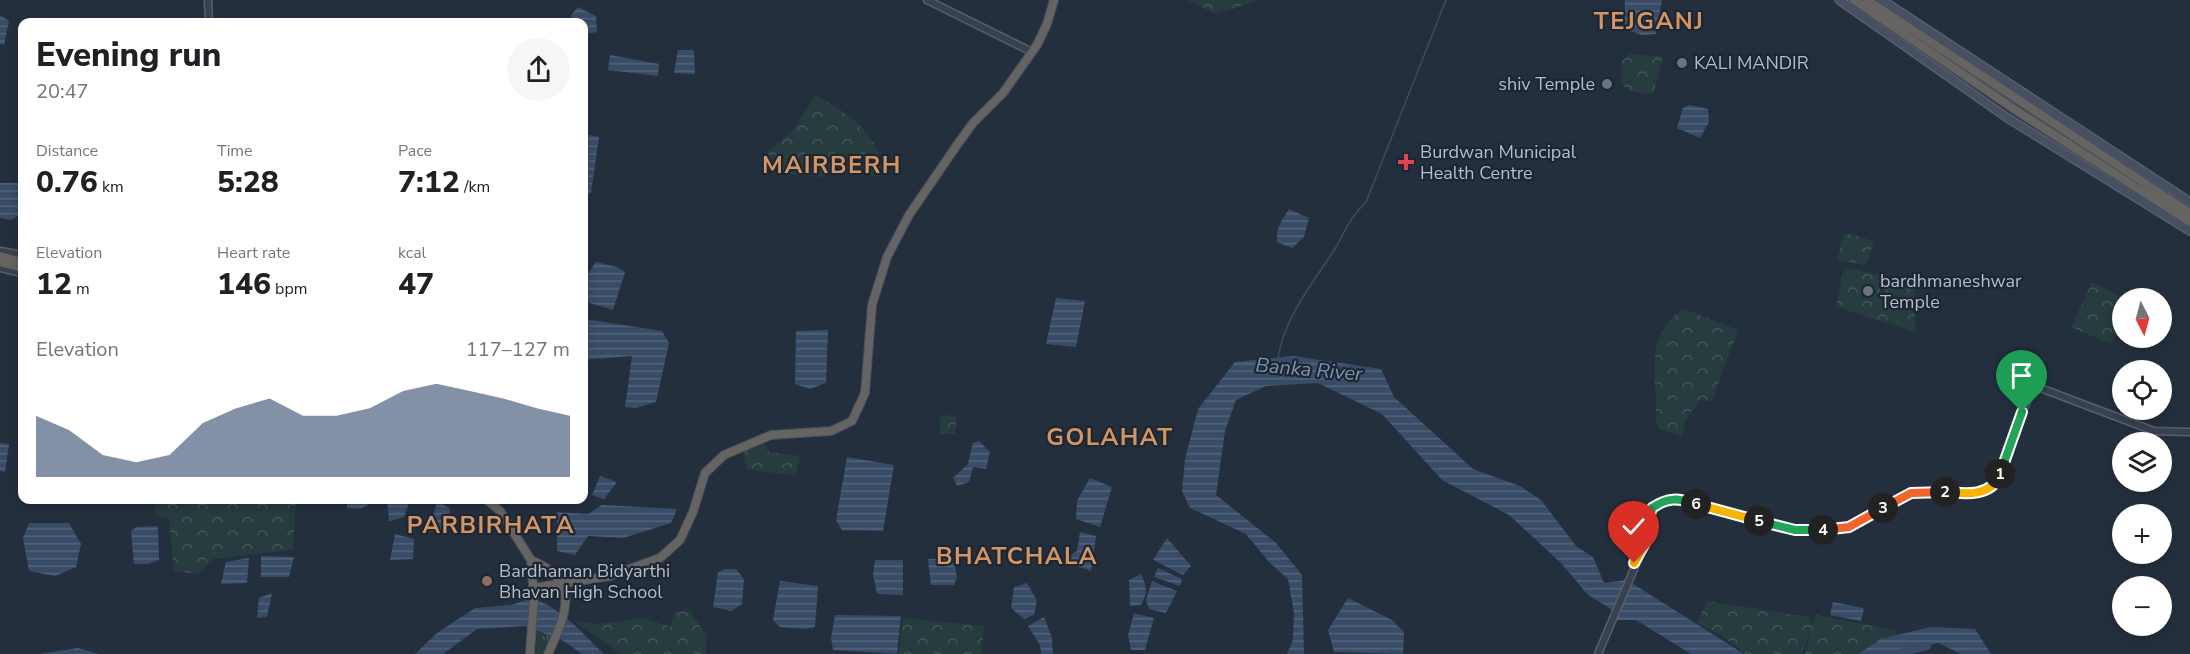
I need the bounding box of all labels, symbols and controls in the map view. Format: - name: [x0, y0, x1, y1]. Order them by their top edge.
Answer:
- district label: TEJGANJ: [1594, 5, 1704, 37]
- text: Evening run: [36, 33, 221, 78]
- button: share: [507, 38, 570, 101]
- place label: KALI MANDIR: [1694, 51, 1809, 75]
- marker: KALI MANDIR: [1675, 56, 1689, 70]
- place label: shiv Temple: [1498, 72, 1595, 96]
- marker: shiv Temple: [1600, 77, 1614, 91]
- text: 20:47: [36, 78, 89, 105]
- text: Distance: [36, 140, 98, 162]
- text: Time: [217, 140, 253, 162]
- text: Pace: [398, 140, 432, 162]
- place label: Burdwan Municipal Health Centre: [1420, 140, 1577, 185]
- district label: MAIRBERH: [762, 149, 902, 181]
- marker: Burdwan Municipal Health Centre: [1397, 153, 1415, 171]
- text: 0.76: [36, 162, 98, 203]
- text: 5:28: [217, 162, 279, 203]
- text: 7:12: [398, 162, 460, 203]
- text: km: [98, 176, 124, 198]
- text: /km: [460, 176, 490, 198]
- text: Elevation: [36, 242, 102, 264]
- text: Heart rate: [217, 242, 290, 264]
- text: kcal: [398, 242, 426, 264]
- text: 12: [36, 264, 72, 305]
- text: 146: [217, 264, 271, 305]
- text: 47: [398, 264, 434, 305]
- place label: bardhmaneshwar Temple: [1880, 269, 2022, 314]
- text: m: [72, 278, 90, 300]
- text: bpm: [271, 278, 307, 300]
- marker: bardhmaneshwar Temple: [1861, 284, 1875, 298]
- north arrow: [2112, 288, 2172, 348]
- map controls: [2112, 288, 2172, 636]
- text: Elevation: [36, 336, 119, 363]
- text: 117–127 m: [466, 336, 570, 363]
- pin: [1996, 350, 2047, 412]
- water label: Banka River: [1254, 351, 1364, 388]
- icon: arrive: [2005, 359, 2038, 392]
- button: locate: [2112, 360, 2172, 420]
- district label: GOLAHAT: [1046, 421, 1174, 453]
- button: layers: [2112, 432, 2172, 492]
- pin: 1: [1985, 459, 2015, 489]
- text: 1: [1995, 463, 2005, 485]
- pin: 2: [1930, 477, 1960, 507]
- text: 2: [1940, 481, 1950, 503]
- pin: 6: [1681, 489, 1711, 519]
- text: 6: [1691, 493, 1701, 515]
- pin: 3: [1868, 493, 1898, 523]
- text: 3: [1878, 497, 1888, 519]
- pin: [1608, 501, 1659, 563]
- button: +: [2112, 504, 2172, 564]
- pin: 5: [1744, 506, 1774, 536]
- district label: PARBIRHATA: [407, 509, 575, 541]
- icon: check: [1617, 510, 1650, 543]
- text: 5: [1754, 510, 1764, 532]
- pin: 4: [1808, 515, 1838, 545]
- text: 4: [1818, 519, 1828, 541]
- district label: BHATCHALA: [936, 540, 1098, 572]
- place label: Bardhaman Bidyarthi Bhavan High School: [499, 559, 670, 604]
- marker: Bardhaman Bidyarthi Bhavan High School: [480, 574, 494, 588]
- button: −: [2112, 576, 2172, 636]

